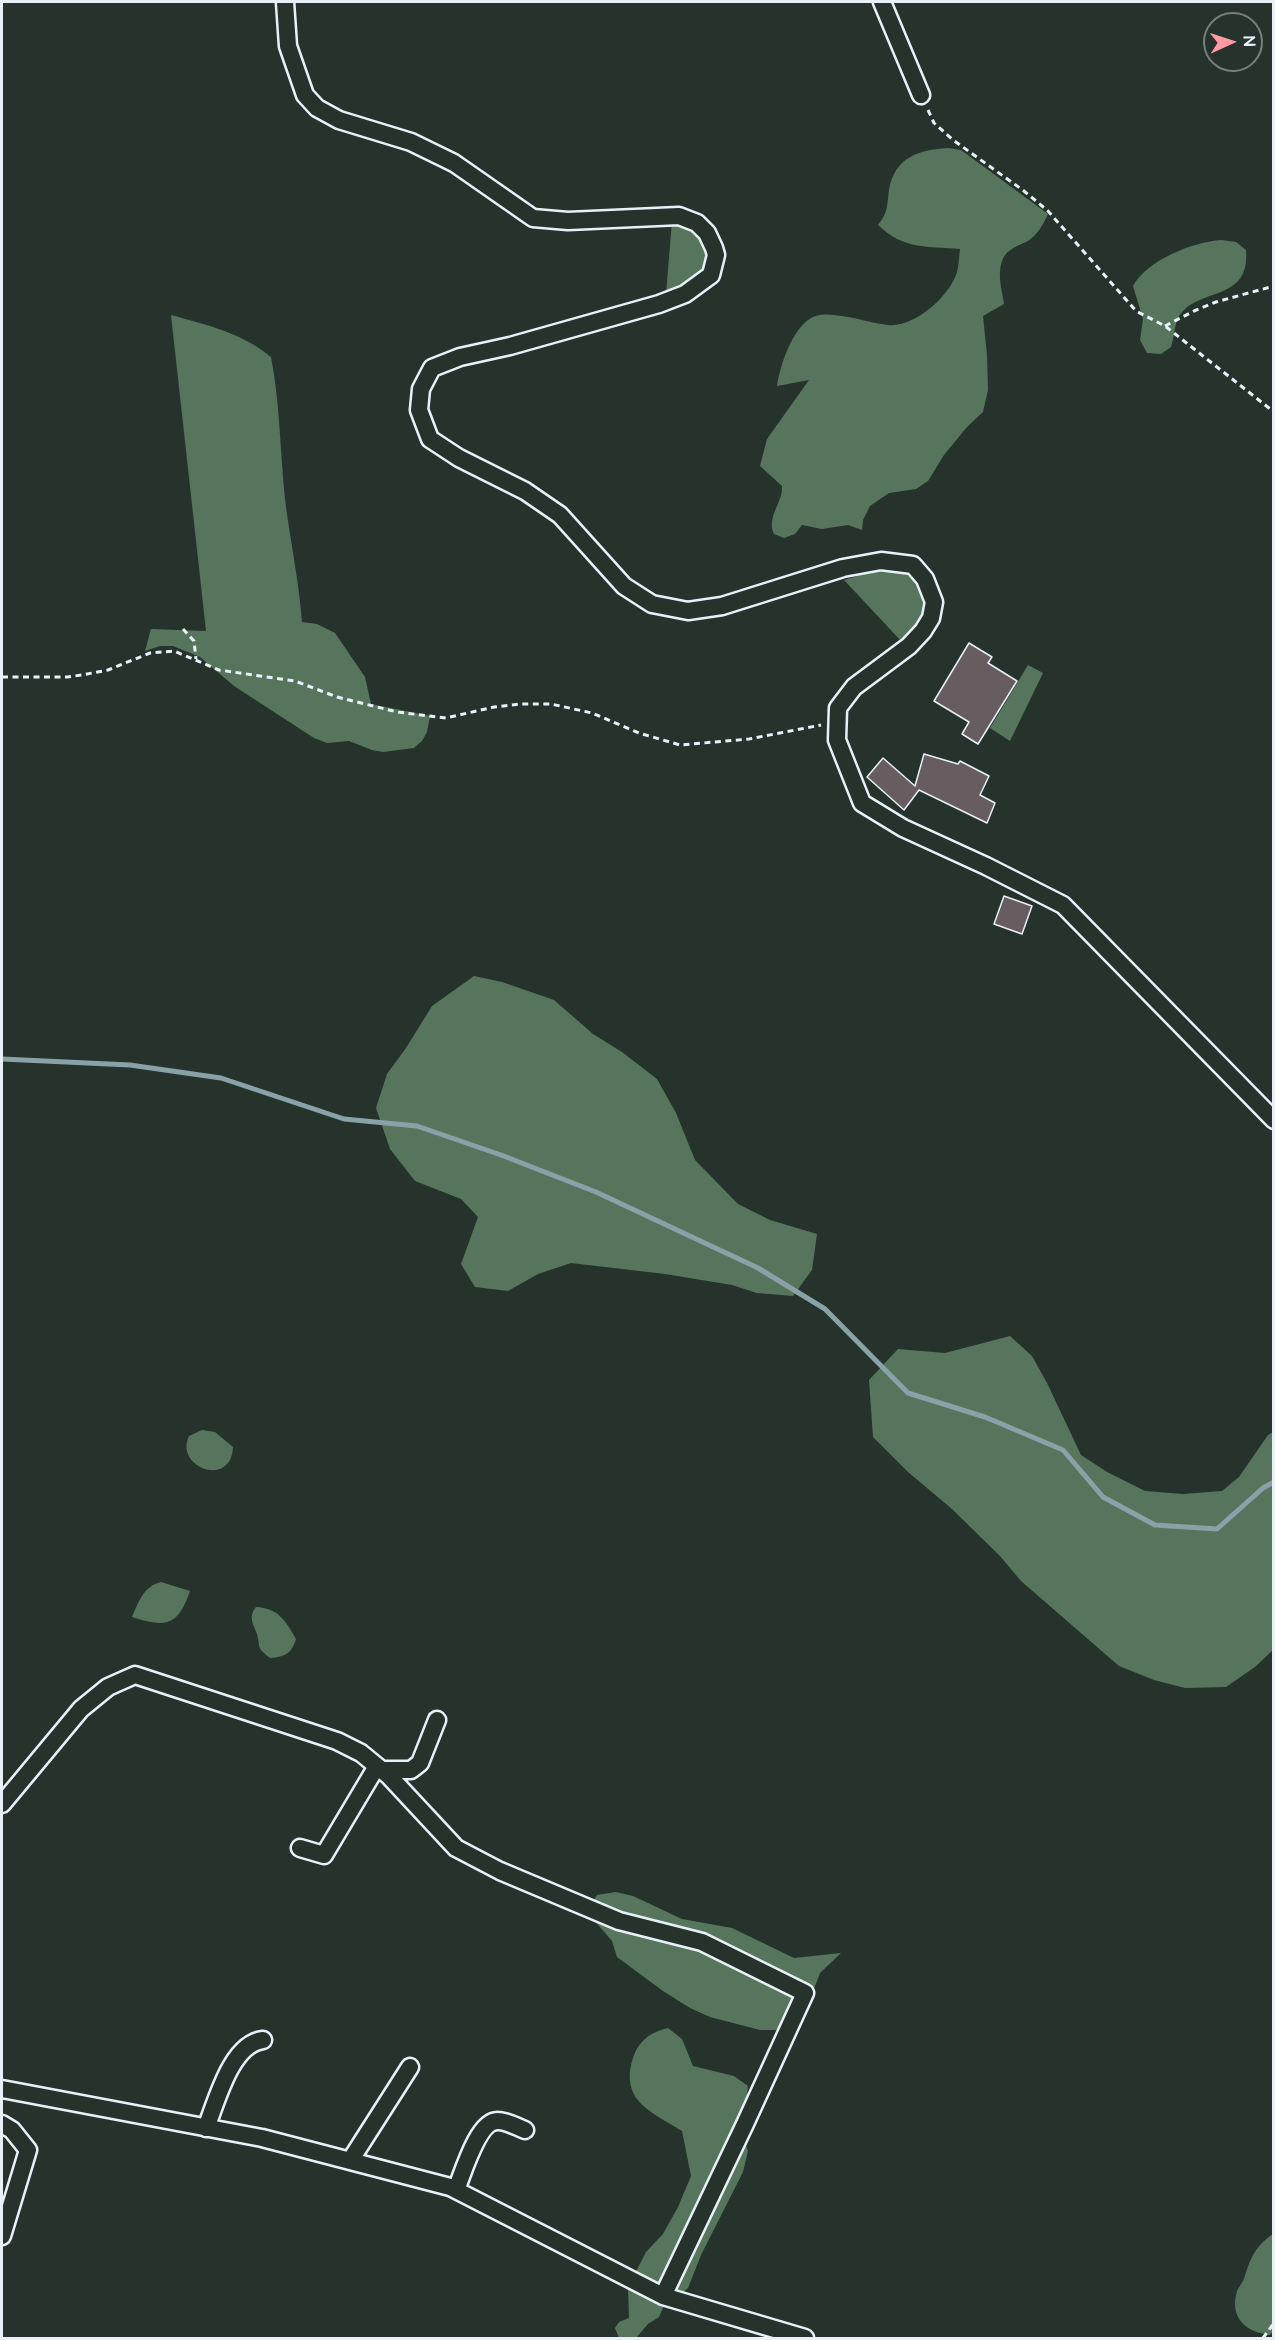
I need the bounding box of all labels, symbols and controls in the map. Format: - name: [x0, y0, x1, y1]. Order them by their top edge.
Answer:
- north arrow: [1203, 12, 1263, 72]
- text: N: [1238, 36, 1260, 47]

